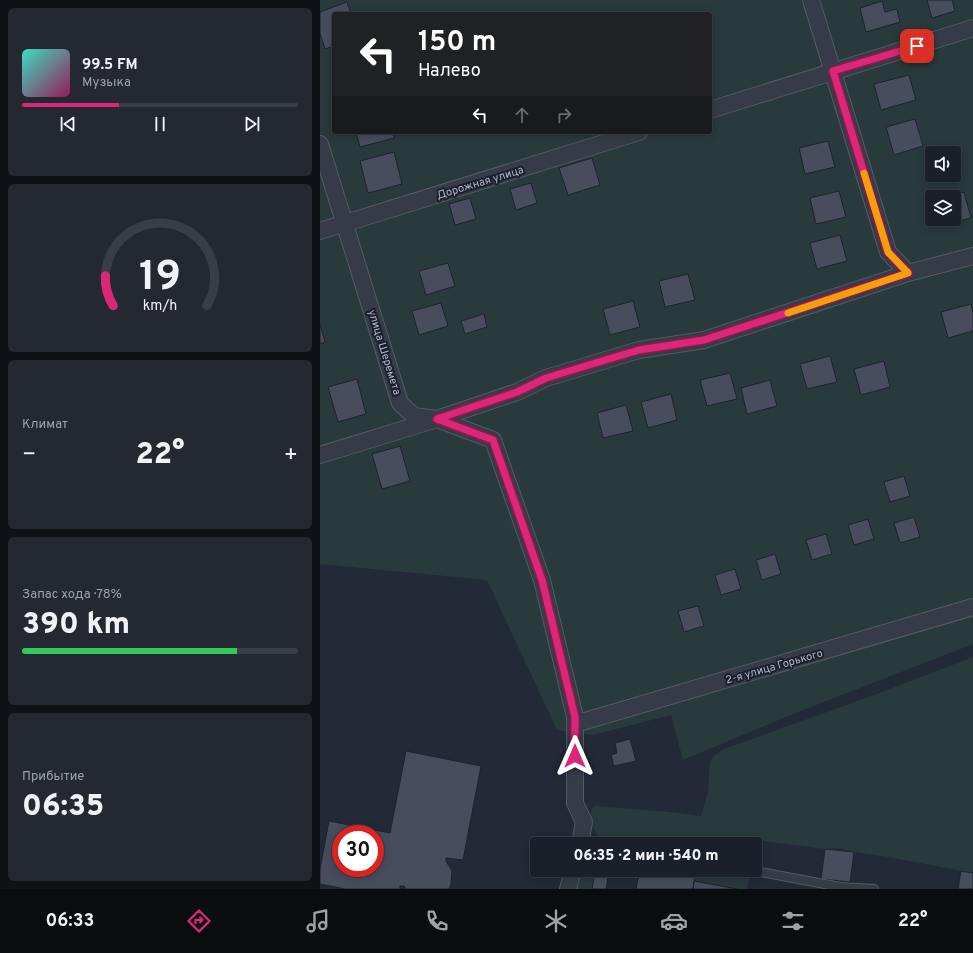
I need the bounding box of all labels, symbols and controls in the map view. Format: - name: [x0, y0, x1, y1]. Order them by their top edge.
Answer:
- text: 150 m: [418, 25, 496, 61]
- icon: left: [352, 28, 404, 80]
- pin: [900, 29, 934, 63]
- icon: arrive: [906, 35, 928, 57]
- text: 99.5 FM: [82, 56, 138, 75]
- text: Налево: [418, 60, 481, 83]
- text: Музыка: [82, 75, 131, 91]
- icon: left: [469, 104, 491, 126]
- icon: ahead: [511, 104, 533, 126]
- icon: right: [553, 104, 575, 126]
- icon: previous: [57, 113, 79, 135]
- icon: pause: [149, 113, 171, 135]
- icon: next: [241, 113, 263, 135]
- map controls: [925, 146, 961, 226]
- button: sound: [925, 146, 961, 182]
- street label: Дорожная улица: [435, 163, 526, 203]
- button: layers: [925, 190, 961, 226]
- text: 19: [139, 252, 181, 305]
- text: km/h: [143, 297, 177, 315]
- street label: улица Шеремета: [364, 308, 404, 397]
- text: Климат: [22, 417, 68, 433]
- text: 22°: [135, 437, 185, 474]
- text: −: [22, 442, 36, 469]
- text: +: [284, 442, 298, 469]
- text: Запас хода · 78%: [22, 587, 122, 603]
- text: 390 km: [22, 607, 130, 644]
- street label: 2-я улица Горького: [724, 646, 825, 688]
- position arrow: [554, 735, 596, 777]
- text: Прибытие: [22, 769, 84, 785]
- text: 06:35: [22, 789, 104, 826]
- speed limit sign: 30: [332, 825, 384, 877]
- text: 06:35 · 2 мин · 540 m: [573, 847, 719, 866]
- icon: directions: [185, 907, 213, 935]
- icon: music: [304, 907, 332, 935]
- icon: phone: [423, 907, 451, 935]
- icon: climate: [542, 907, 570, 935]
- icon: car: [660, 907, 688, 935]
- icon: filters: [779, 907, 807, 935]
- text: 06:33: [45, 910, 94, 933]
- text: 22°: [898, 910, 928, 933]

